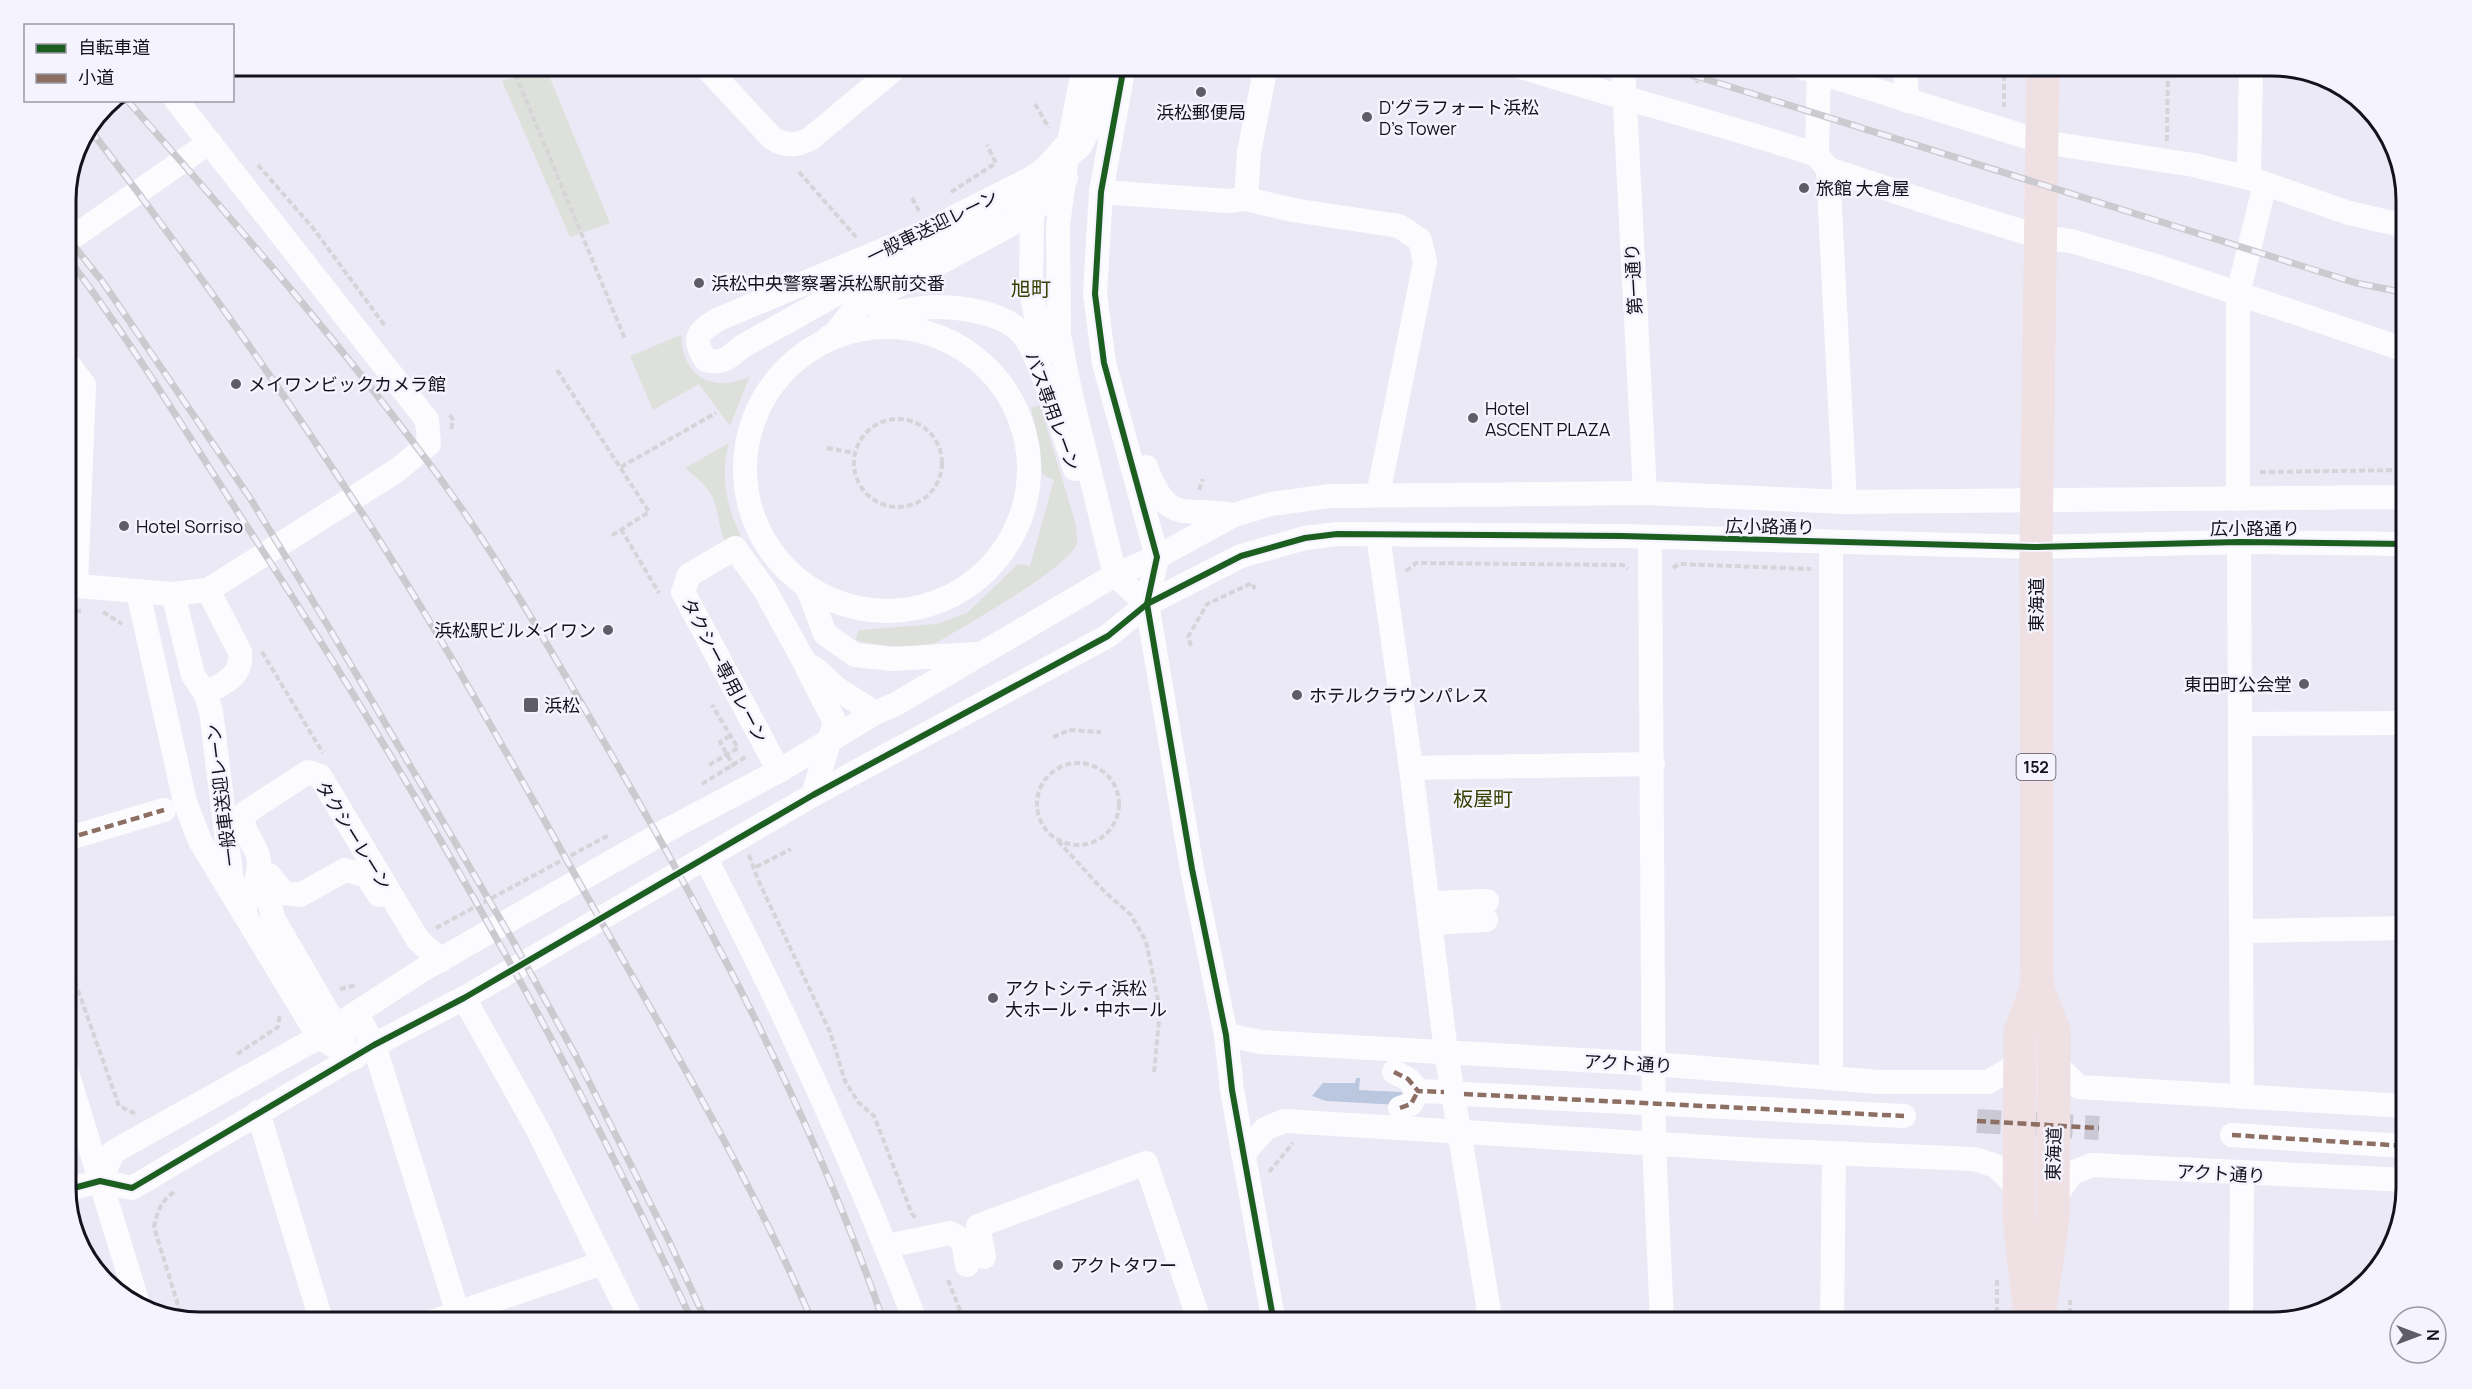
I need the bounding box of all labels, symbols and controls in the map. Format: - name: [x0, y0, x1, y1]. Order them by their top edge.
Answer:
- legend: [24, 24, 234, 102]
- text: 自転車道: [78, 35, 150, 59]
- text: 小道: [78, 65, 114, 89]
- marker: 浜松郵便局: [1194, 85, 1208, 99]
- place label: D'グラフォート浜松 D's Tower: [1379, 95, 1539, 140]
- place label: 浜松郵便局: [1156, 100, 1246, 124]
- marker: D'グラフォート浜松 D's Tower: [1360, 110, 1374, 124]
- place label: 旅館 大倉屋: [1816, 176, 1910, 200]
- marker: 旅館 大倉屋: [1797, 181, 1811, 195]
- street label: 一般車送迎レーン: [862, 184, 1002, 268]
- street label: 第一通り: [1619, 242, 1647, 316]
- place label: 浜松中央警察署浜松駅前交番: [711, 271, 945, 295]
- district label: 旭町: [1011, 275, 1051, 302]
- marker: 浜松中央警察署浜松駅前交番: [692, 276, 706, 290]
- street label: バス専用レーン: [1020, 348, 1086, 474]
- place label: メイワンビックカメラ館: [248, 372, 446, 396]
- marker: メイワンビックカメラ館: [229, 377, 243, 391]
- place label: Hotel ASCENT PLAZA: [1485, 396, 1611, 441]
- marker: Hotel ASCENT PLAZA: [1466, 411, 1480, 425]
- street label: 広小路通り: [1725, 513, 1815, 539]
- place label: Hotel Sorriso: [136, 514, 243, 538]
- street label: 広小路通り: [2210, 516, 2300, 540]
- marker: Hotel Sorriso: [117, 519, 131, 533]
- street label: 東海道: [2024, 578, 2048, 632]
- street label: タクシー専用レーン: [677, 593, 773, 747]
- place label: 浜松駅ビルメイワン: [434, 618, 596, 642]
- marker: 浜松駅ビルメイワン: [601, 623, 615, 637]
- place label: 東田町公会堂: [2184, 672, 2292, 696]
- marker: 東田町公会堂: [2297, 677, 2311, 691]
- place label: ホテルクラウンパレス: [1309, 683, 1489, 707]
- marker: ホテルクラウンパレス: [1290, 688, 1304, 702]
- place label: 浜松: [544, 693, 580, 717]
- marker: 浜松: [522, 696, 540, 714]
- street label: 一般車送迎レーン: [200, 723, 242, 867]
- road number: 152: [2016, 754, 2056, 780]
- street label: タクシーレーン: [311, 776, 397, 894]
- district label: 板屋町: [1453, 785, 1513, 812]
- place label: アクトシティ浜松 大ホール・中ホール: [1005, 976, 1167, 1021]
- marker: アクトシティ浜松 大ホール・中ホール: [986, 991, 1000, 1005]
- street label: アクト通り: [1583, 1049, 1673, 1077]
- street label: 東海道: [2041, 1127, 2065, 1181]
- street label: アクト通り: [2176, 1159, 2266, 1187]
- place label: アクトタワー: [1070, 1253, 1177, 1277]
- marker: アクトタワー: [1051, 1258, 1065, 1272]
- north arrow: [2388, 1305, 2448, 1365]
- text: N: [2422, 1329, 2444, 1341]

